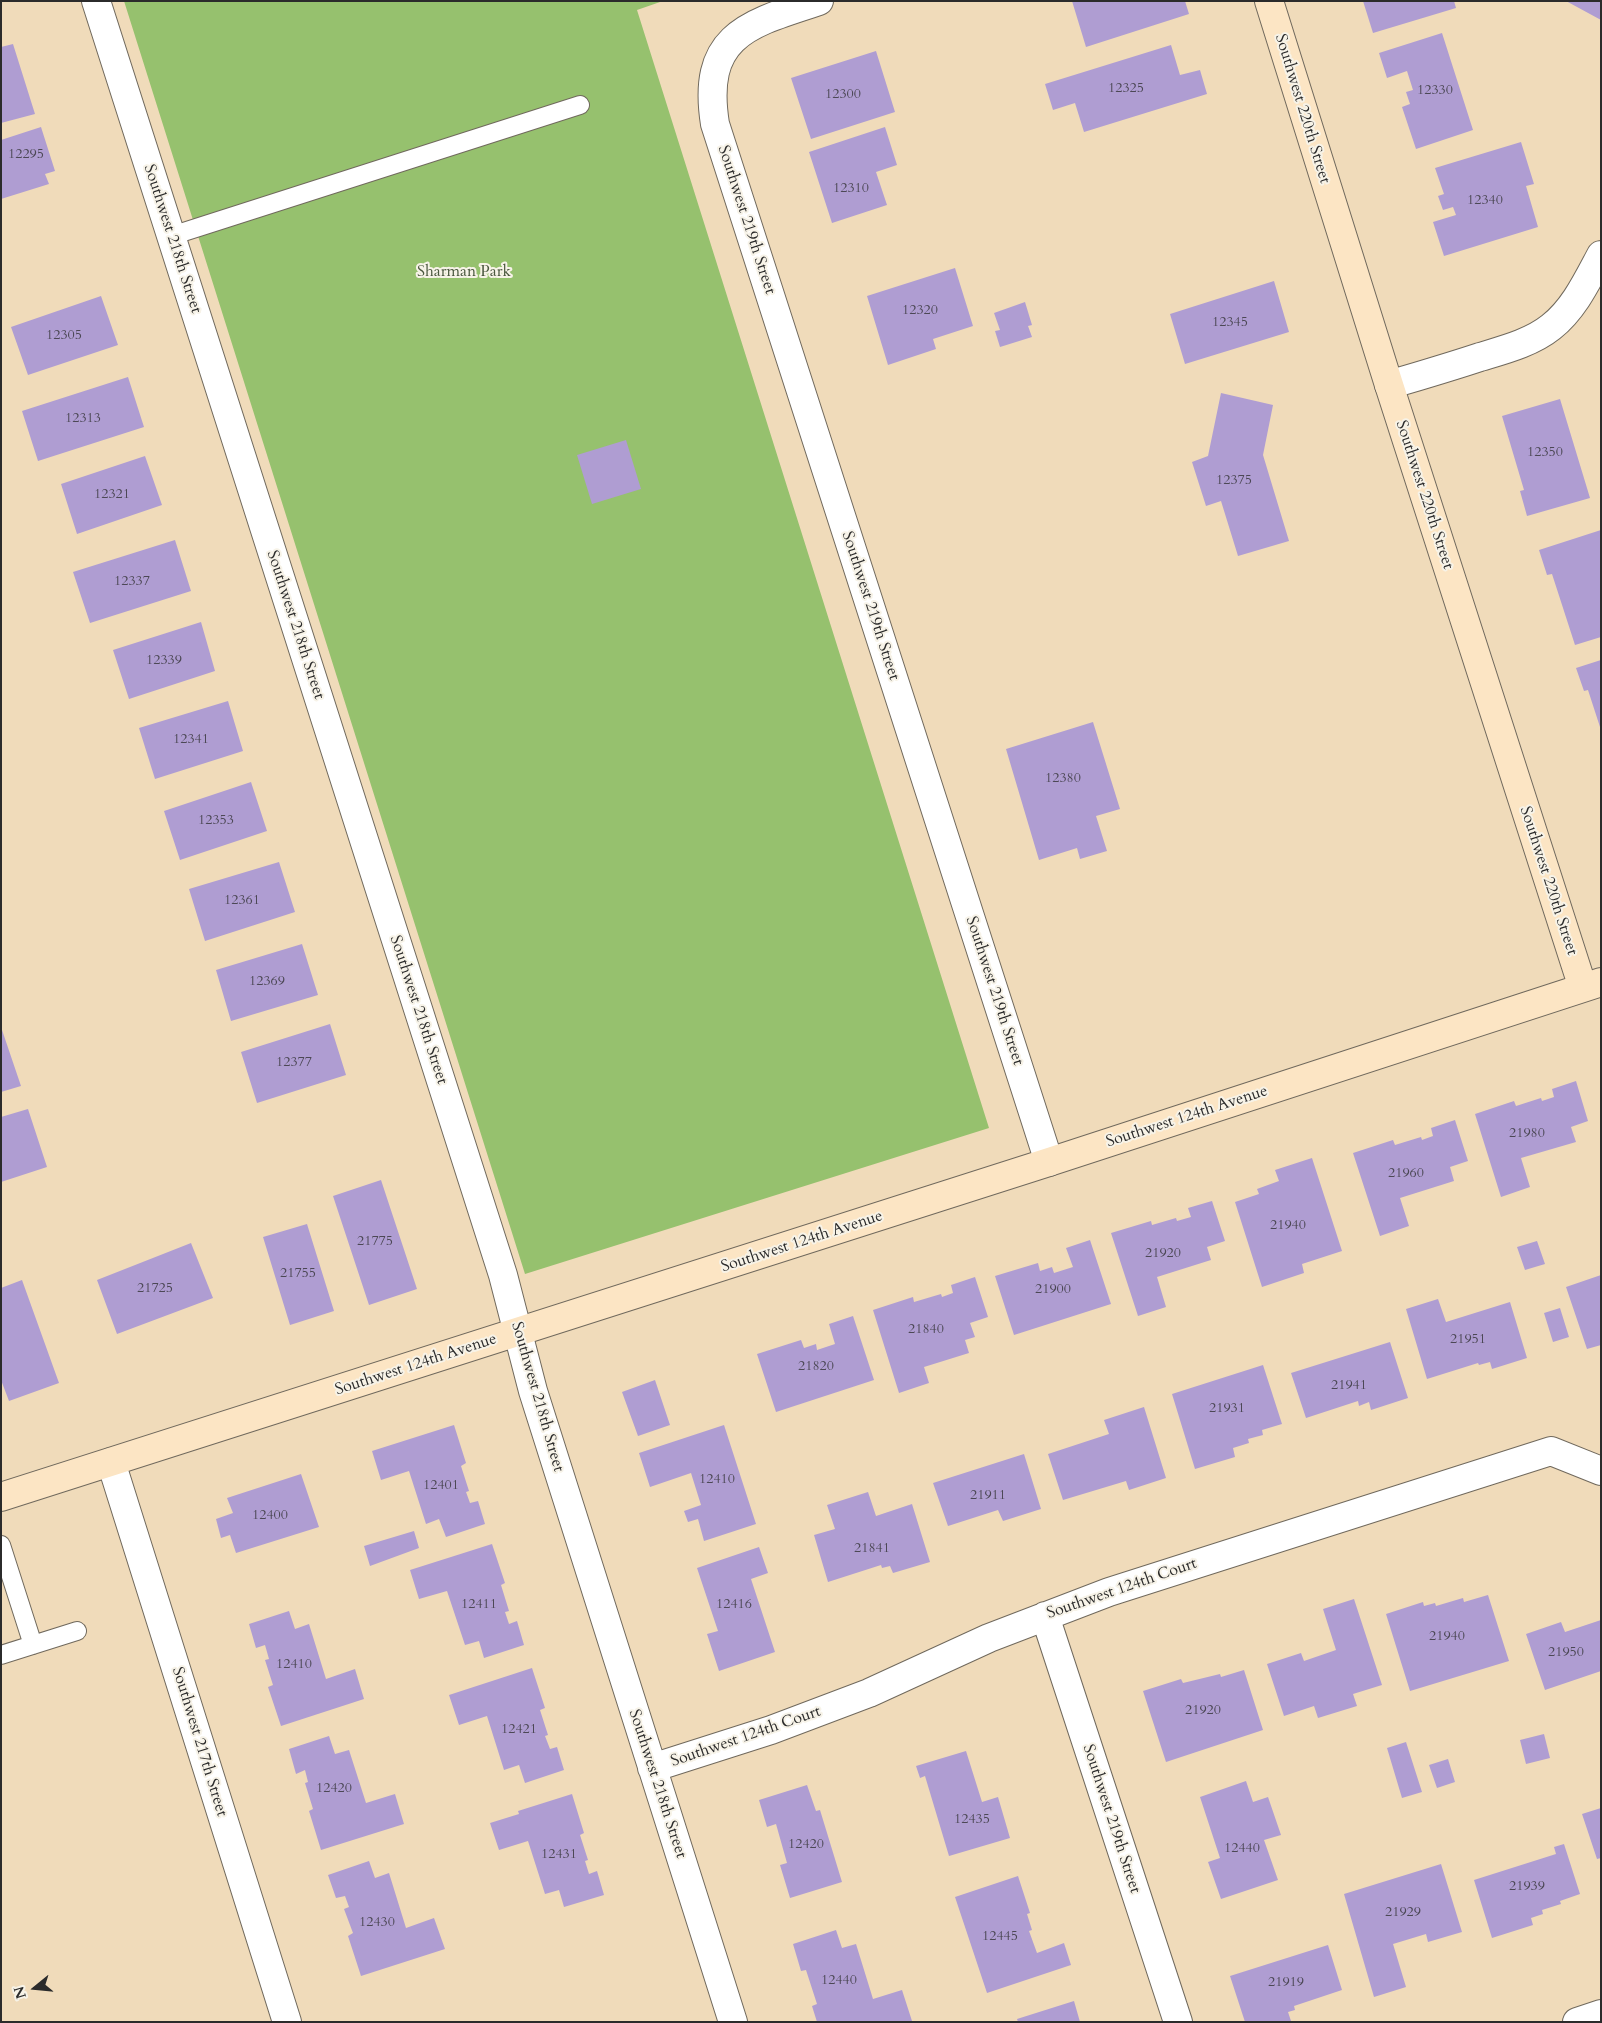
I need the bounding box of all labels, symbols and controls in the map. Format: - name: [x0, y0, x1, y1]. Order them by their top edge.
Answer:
- street label: Southwest 220th Street: [1270, 32, 1334, 186]
- house number: 12325: [1108, 81, 1144, 97]
- house number: 12330: [1417, 83, 1453, 99]
- house number: 12300: [825, 87, 861, 103]
- street label: Southwest 219th Street: [713, 143, 779, 297]
- house number: 12295: [8, 147, 44, 163]
- street label: Southwest 218th Street: [139, 162, 205, 316]
- house number: 12310: [833, 181, 869, 197]
- house number: 12340: [1467, 193, 1503, 209]
- park label: Sharman Park: [417, 262, 511, 282]
- house number: 12320: [902, 303, 938, 319]
- house number: 12345: [1212, 315, 1248, 331]
- house number: 12305: [46, 328, 82, 344]
- house number: 12313: [65, 411, 101, 427]
- street label: Southwest 220th Street: [1391, 418, 1457, 572]
- house number: 12350: [1527, 445, 1563, 461]
- house number: 12375: [1216, 473, 1252, 489]
- house number: 12321: [94, 487, 130, 503]
- street label: Southwest 219th Street: [837, 529, 903, 683]
- street label: Southwest 218th Street: [262, 548, 328, 702]
- house number: 12337: [114, 574, 150, 590]
- house number: 12339: [146, 653, 182, 669]
- house number: 12341: [173, 732, 209, 748]
- house number: 12380: [1045, 771, 1081, 787]
- street label: Southwest 220th Street: [1515, 804, 1581, 958]
- house number: 12353: [198, 813, 234, 829]
- house number: 12361: [224, 893, 260, 909]
- street label: Southwest 219th Street: [961, 914, 1027, 1068]
- street label: Southwest 218th Street: [385, 933, 451, 1087]
- house number: 12369: [249, 974, 285, 990]
- house number: 12377: [276, 1055, 312, 1071]
- street label: Southwest 124th Avenue: [1104, 1082, 1270, 1152]
- house number: 21980: [1509, 1126, 1545, 1142]
- house number: 21960: [1388, 1166, 1424, 1182]
- street label: Southwest 124th Avenue: [719, 1207, 885, 1277]
- house number: 21940: [1270, 1218, 1306, 1234]
- house number: 21775: [357, 1234, 393, 1250]
- house number: 21920: [1145, 1246, 1181, 1262]
- house number: 21755: [280, 1266, 316, 1282]
- house number: 21725: [137, 1281, 173, 1297]
- house number: 21900: [1035, 1282, 1071, 1298]
- street label: Southwest 218th Street: [506, 1320, 568, 1474]
- house number: 21840: [908, 1322, 944, 1338]
- street label: Southwest 124th Avenue: [333, 1330, 499, 1400]
- house number: 21951: [1450, 1332, 1486, 1348]
- house number: 21820: [798, 1359, 834, 1375]
- house number: 21941: [1331, 1378, 1367, 1394]
- house number: 21931: [1209, 1401, 1245, 1417]
- house number: 12410: [699, 1472, 735, 1488]
- house number: 12401: [423, 1478, 459, 1494]
- house number: 21911: [970, 1488, 1006, 1504]
- house number: 12400: [252, 1508, 288, 1524]
- house number: 21841: [854, 1541, 890, 1557]
- street label: Southwest 124th Court: [1044, 1554, 1200, 1624]
- house number: 12411: [461, 1597, 497, 1613]
- house number: 12416: [716, 1597, 752, 1613]
- house number: 21940: [1429, 1629, 1465, 1645]
- house number: 21950: [1548, 1645, 1584, 1661]
- house number: 12410: [276, 1657, 312, 1673]
- street label: Southwest 217th Street: [167, 1665, 231, 1819]
- street label: Southwest 124th Court: [668, 1702, 824, 1772]
- house number: 21920: [1185, 1703, 1221, 1719]
- street label: Southwest 218th Street: [624, 1707, 690, 1861]
- house number: 12421: [501, 1722, 537, 1738]
- street label: Southwest 219th Street: [1078, 1742, 1144, 1896]
- house number: 12420: [316, 1781, 352, 1797]
- house number: 12435: [954, 1812, 990, 1828]
- house number: 12420: [788, 1837, 824, 1853]
- house number: 12440: [1224, 1841, 1260, 1857]
- house number: 12431: [541, 1847, 577, 1863]
- house number: 21939: [1509, 1879, 1545, 1895]
- house number: 21929: [1385, 1905, 1421, 1921]
- house number: 12430: [359, 1915, 395, 1931]
- house number: 12445: [982, 1929, 1018, 1945]
- north arrow: [10, 1963, 60, 2013]
- house number: 12440: [821, 1973, 857, 1989]
- house number: 21919: [1268, 1975, 1304, 1991]
- text: N: [9, 1984, 31, 2001]

